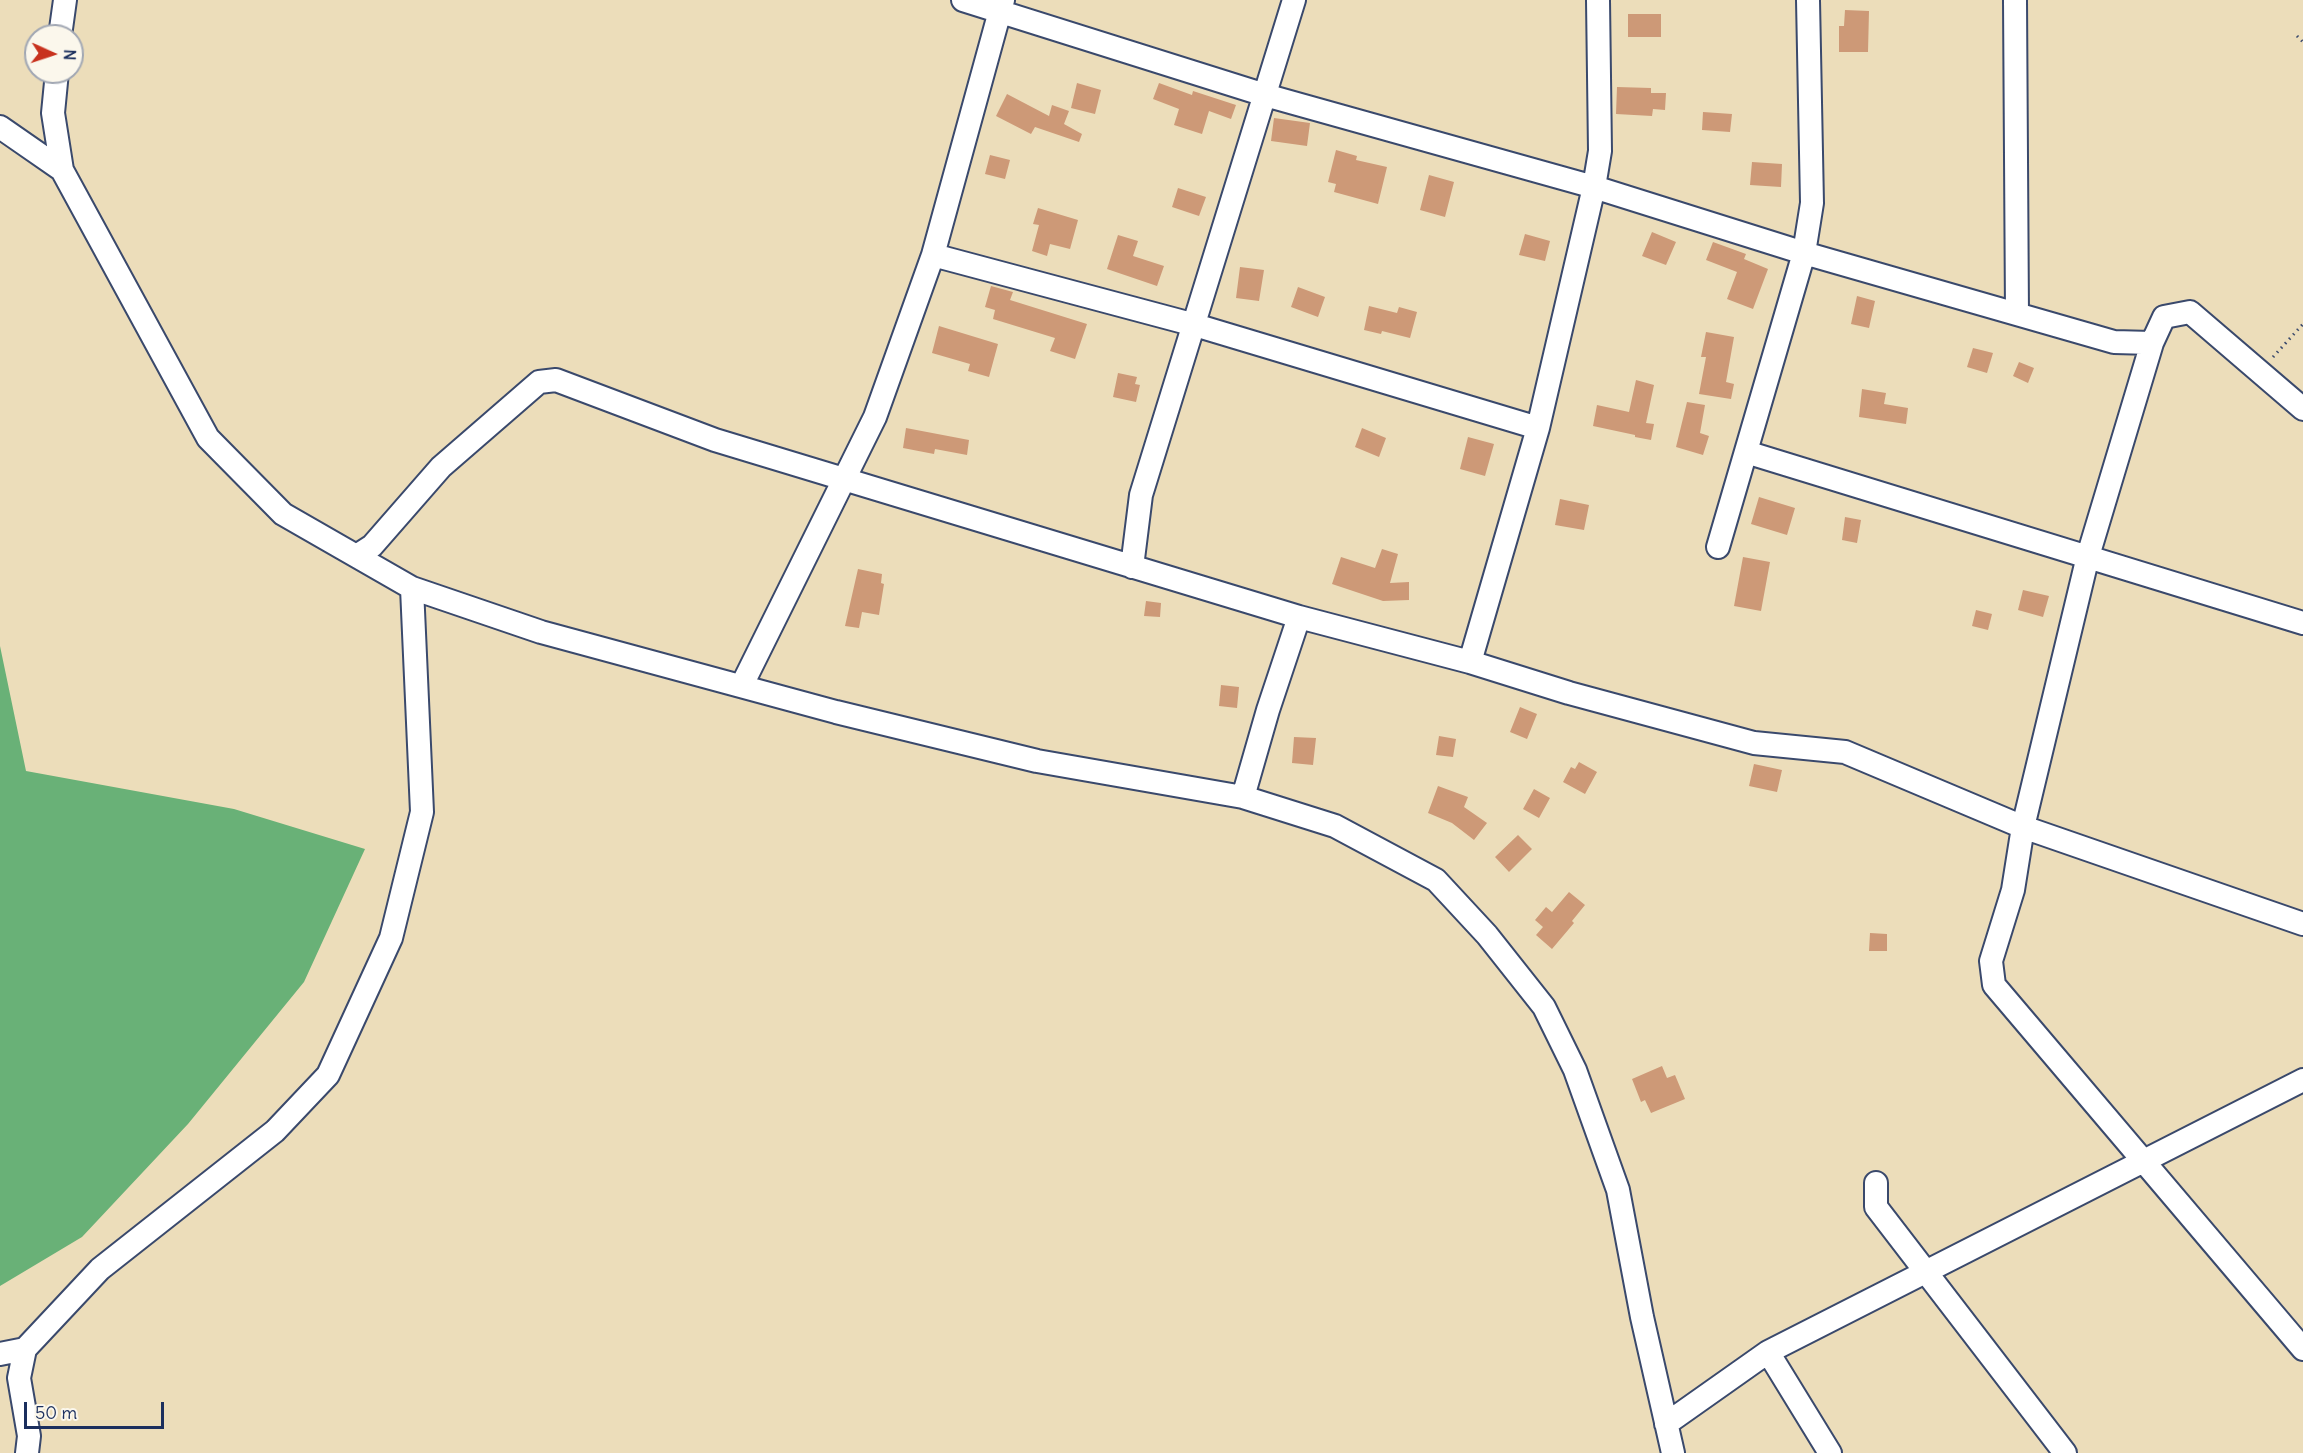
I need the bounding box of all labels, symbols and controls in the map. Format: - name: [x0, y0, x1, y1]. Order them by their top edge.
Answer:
- north arrow: [24, 24, 84, 84]
- text: N: [60, 49, 80, 61]
- scale bar: [27, 1390, 166, 1428]
- text: 50 m: [35, 1401, 77, 1424]

